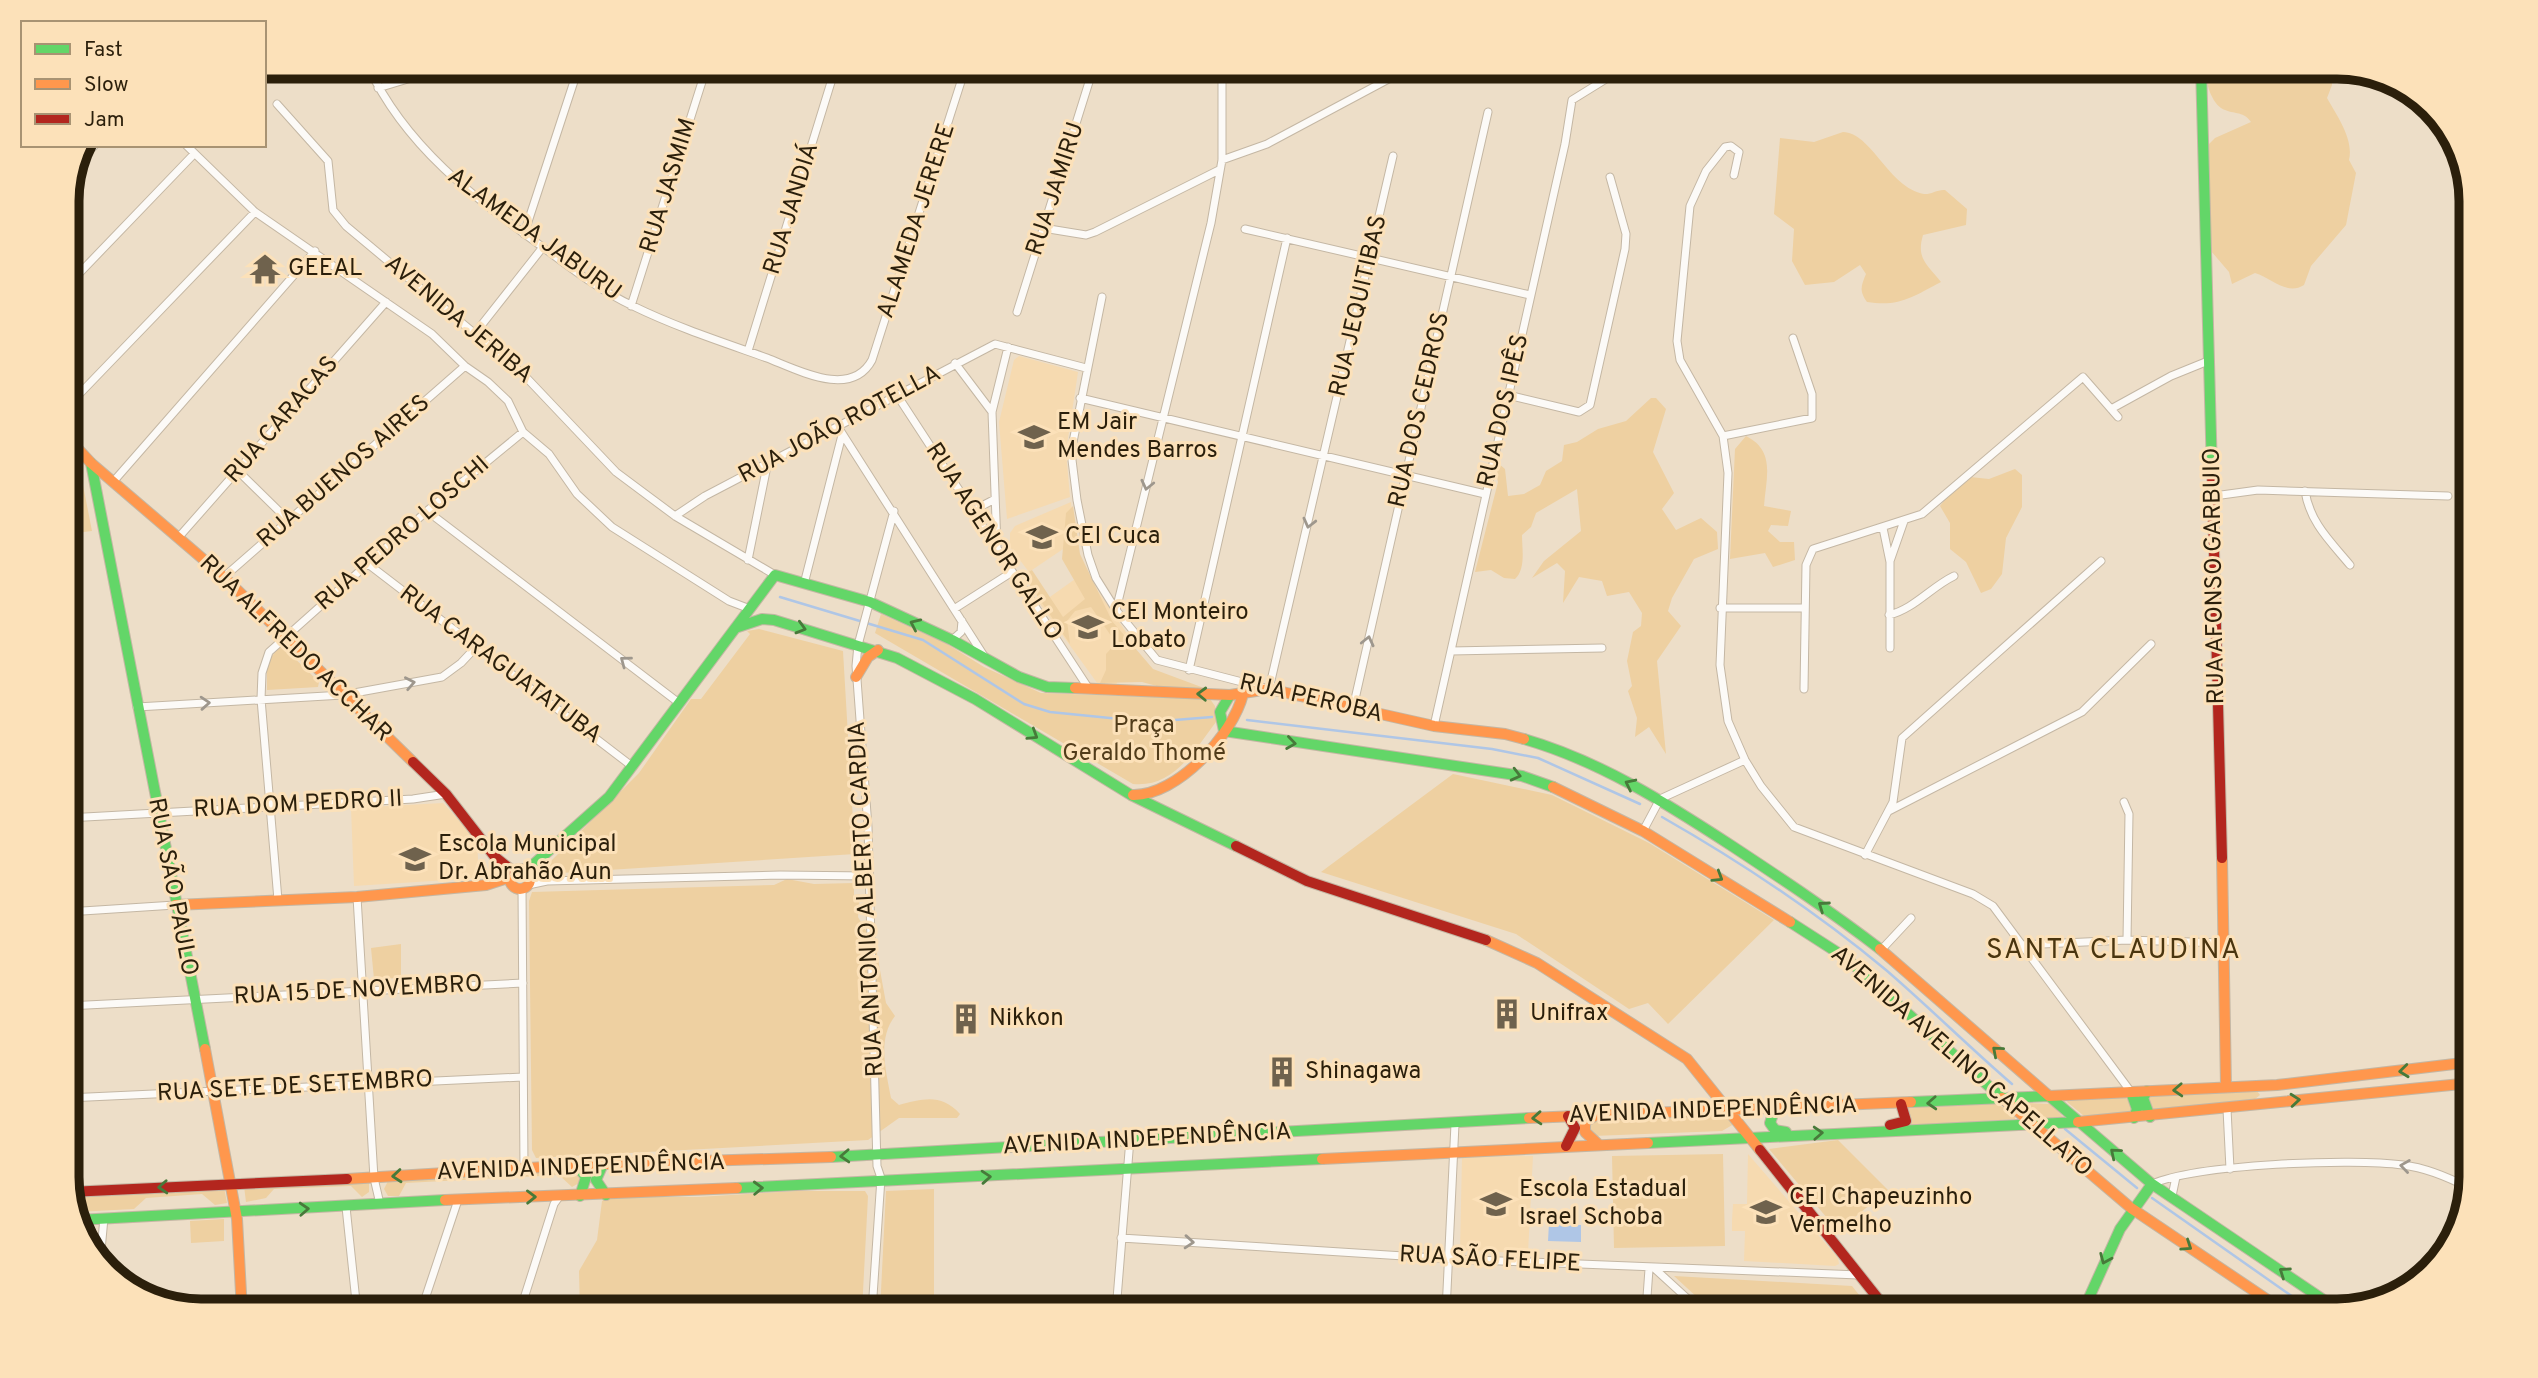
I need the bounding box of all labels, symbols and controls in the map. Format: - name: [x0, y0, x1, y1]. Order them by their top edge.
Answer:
- legend: [21, 21, 266, 147]
- text: Fast: [84, 37, 123, 64]
- text: Slow: [84, 72, 129, 99]
- text: Jam: [84, 107, 125, 134]
- street label: RUA JASMIM: [634, 115, 704, 257]
- street label: RUA JAMIRU: [1020, 119, 1092, 259]
- street label: ALAMEDA JERERE: [871, 120, 963, 322]
- street label: RUA JANDIÁ: [756, 139, 826, 278]
- street label: ALAMEDA JABURU: [441, 162, 627, 308]
- street label: RUA JEQUITIBAS: [1324, 212, 1394, 400]
- street label: AVENIDA JERIBA: [378, 249, 538, 391]
- temple icon: GEEAL: [248, 252, 282, 286]
- place label: GEEAL: [288, 254, 362, 284]
- street label: RUA DOS CEDROS: [1383, 309, 1457, 511]
- street label: RUA DOS IPÊS: [1470, 331, 1536, 491]
- street label: RUA CARACAS: [219, 350, 345, 490]
- street label: RUA JOÃO ROTELLA: [733, 357, 946, 491]
- street label: RUA BUENOS AIRES: [252, 389, 436, 555]
- place label: EM Jair Mendes Barros: [1057, 408, 1218, 466]
- school or university icon: EM Jair Mendes Barros: [1017, 420, 1051, 454]
- street label: RUA AGENOR GALLO: [918, 438, 1068, 646]
- street label: RUA AFONSO GARBUIO: [2198, 447, 2232, 705]
- street label: RUA PEDRO LOSCHI: [310, 450, 496, 618]
- one-way arrow: [1140, 479, 1155, 491]
- one-way arrow: [1303, 517, 1317, 529]
- school or university icon: CEI Cuca: [1025, 520, 1059, 554]
- place label: CEI Cuca: [1065, 522, 1160, 552]
- street label: RUA ALFREDO ACCHAR: [192, 549, 398, 749]
- street label: RUA CARAGUATATUBA: [393, 579, 607, 751]
- place label: CEI Monteiro Lobato: [1111, 598, 1249, 656]
- school or university icon: CEI Monteiro Lobato: [1071, 610, 1105, 644]
- one-way arrow: [910, 618, 923, 632]
- one-way arrow: [795, 619, 807, 634]
- one-way arrow: [1360, 635, 1375, 647]
- one-way arrow: [620, 657, 632, 670]
- street label: RUA PEROBA: [1236, 668, 1386, 730]
- one-way arrow: [404, 676, 416, 691]
- one-way arrow: [1196, 686, 1207, 701]
- one-way arrow: [200, 696, 211, 711]
- park label: Praça Geraldo Thomé: [1062, 711, 1226, 769]
- street label: RUA ANTONIO ALBERTO CARDIA: [843, 720, 891, 1078]
- one-way arrow: [1026, 726, 1039, 739]
- one-way arrow: [1285, 735, 1296, 750]
- one-way arrow: [1510, 767, 1522, 781]
- one-way arrow: [1625, 779, 1637, 793]
- street label: RUA DOM PEDRO II: [193, 785, 403, 825]
- street label: RUA SÃO PAULO: [140, 795, 206, 978]
- place label: Escola Municipal Dr. Abrahão Aun: [438, 830, 617, 888]
- school or university icon: Escola Municipal Dr. Abrahão Aun: [398, 842, 432, 876]
- one-way arrow: [1710, 869, 1723, 882]
- one-way arrow: [1818, 902, 1831, 914]
- district label: SANTA CLAUDINA: [1986, 933, 2242, 969]
- street label: AVENIDA AVELINO CAPELLATO: [1824, 940, 2098, 1184]
- street label: RUA 15 DE NOVEMBRO: [233, 970, 483, 1012]
- building icon: Unifrax: [1490, 997, 1524, 1031]
- place label: Unifrax: [1530, 999, 1608, 1029]
- building icon: Nikkon: [949, 1002, 983, 1036]
- place label: Nikkon: [989, 1004, 1064, 1034]
- one-way arrow: [1992, 1047, 2005, 1059]
- building icon: Shinagawa: [1265, 1055, 1299, 1089]
- place label: Shinagawa: [1305, 1057, 1421, 1087]
- one-way arrow: [2398, 1063, 2410, 1078]
- street label: RUA SETE DE SETEMBRO: [156, 1065, 434, 1109]
- one-way arrow: [2172, 1082, 2183, 1097]
- street label: AVENIDA INDEPENDÊNCIA: [1568, 1089, 1858, 1131]
- one-way arrow: [2289, 1093, 2300, 1108]
- one-way arrow: [1926, 1095, 1937, 1110]
- one-way arrow: [1531, 1110, 1542, 1125]
- street label: AVENIDA INDEPENDÊNCIA: [1002, 1115, 1292, 1163]
- one-way arrow: [1813, 1126, 1824, 1141]
- street label: AVENIDA INDEPENDÊNCIA: [436, 1146, 726, 1188]
- one-way arrow: [839, 1148, 850, 1163]
- one-way arrow: [2111, 1149, 2124, 1161]
- one-way arrow: [2399, 1159, 2411, 1174]
- one-way arrow: [392, 1168, 403, 1183]
- one-way arrow: [980, 1170, 991, 1185]
- place label: Escola Estadual Israel Schoba: [1519, 1175, 1687, 1233]
- one-way arrow: [157, 1179, 168, 1194]
- one-way arrow: [753, 1180, 764, 1195]
- place label: CEI Chapeuzinho Vermelho: [1789, 1183, 1972, 1241]
- school or university icon: Escola Estadual Israel Schoba: [1479, 1187, 1513, 1221]
- one-way arrow: [526, 1190, 537, 1205]
- school or university icon: CEI Chapeuzinho Vermelho: [1749, 1195, 1783, 1229]
- one-way arrow: [299, 1202, 310, 1217]
- one-way arrow: [1184, 1234, 1195, 1249]
- street label: RUA SÃO FELIPE: [1398, 1238, 1582, 1280]
- one-way arrow: [2180, 1238, 2193, 1251]
- one-way arrow: [2099, 1251, 2113, 1264]
- one-way arrow: [2279, 1268, 2292, 1280]

